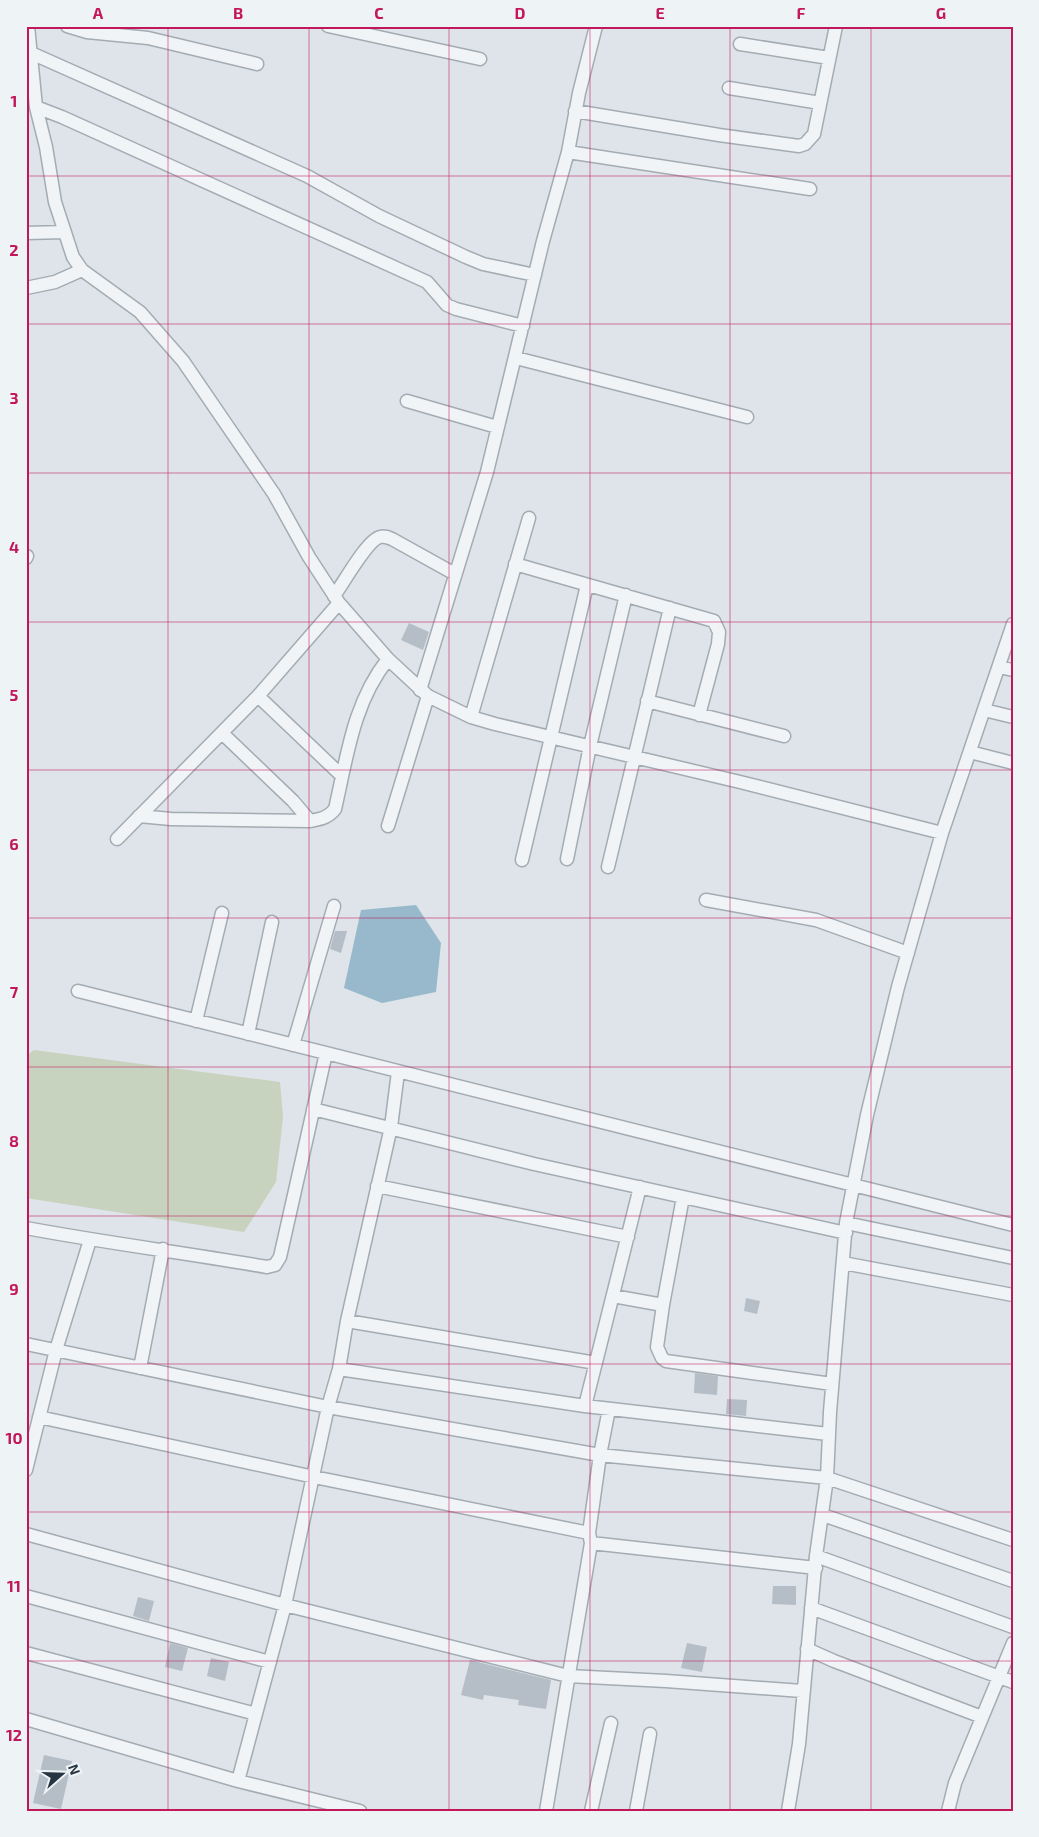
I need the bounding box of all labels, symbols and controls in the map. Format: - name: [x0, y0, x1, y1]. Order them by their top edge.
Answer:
- text: A: [93, 3, 104, 22]
- text: B: [233, 3, 243, 22]
- text: C: [374, 3, 384, 22]
- text: D: [515, 3, 526, 22]
- text: E: [655, 3, 665, 22]
- text: F: [797, 3, 806, 22]
- text: G: [936, 3, 946, 22]
- text: 1: [11, 91, 17, 110]
- text: 2: [9, 240, 19, 259]
- text: 3: [9, 388, 19, 407]
- text: 4: [9, 537, 19, 556]
- text: 5: [10, 685, 19, 704]
- text: 6: [9, 834, 19, 853]
- text: 7: [10, 982, 19, 1001]
- text: 8: [9, 1131, 19, 1150]
- text: 9: [9, 1279, 19, 1298]
- text: 10: [5, 1428, 23, 1447]
- text: 11: [7, 1576, 21, 1595]
- text: 12: [6, 1725, 22, 1744]
- north arrow: [38, 1750, 88, 1800]
- text: N: [65, 1762, 84, 1777]

